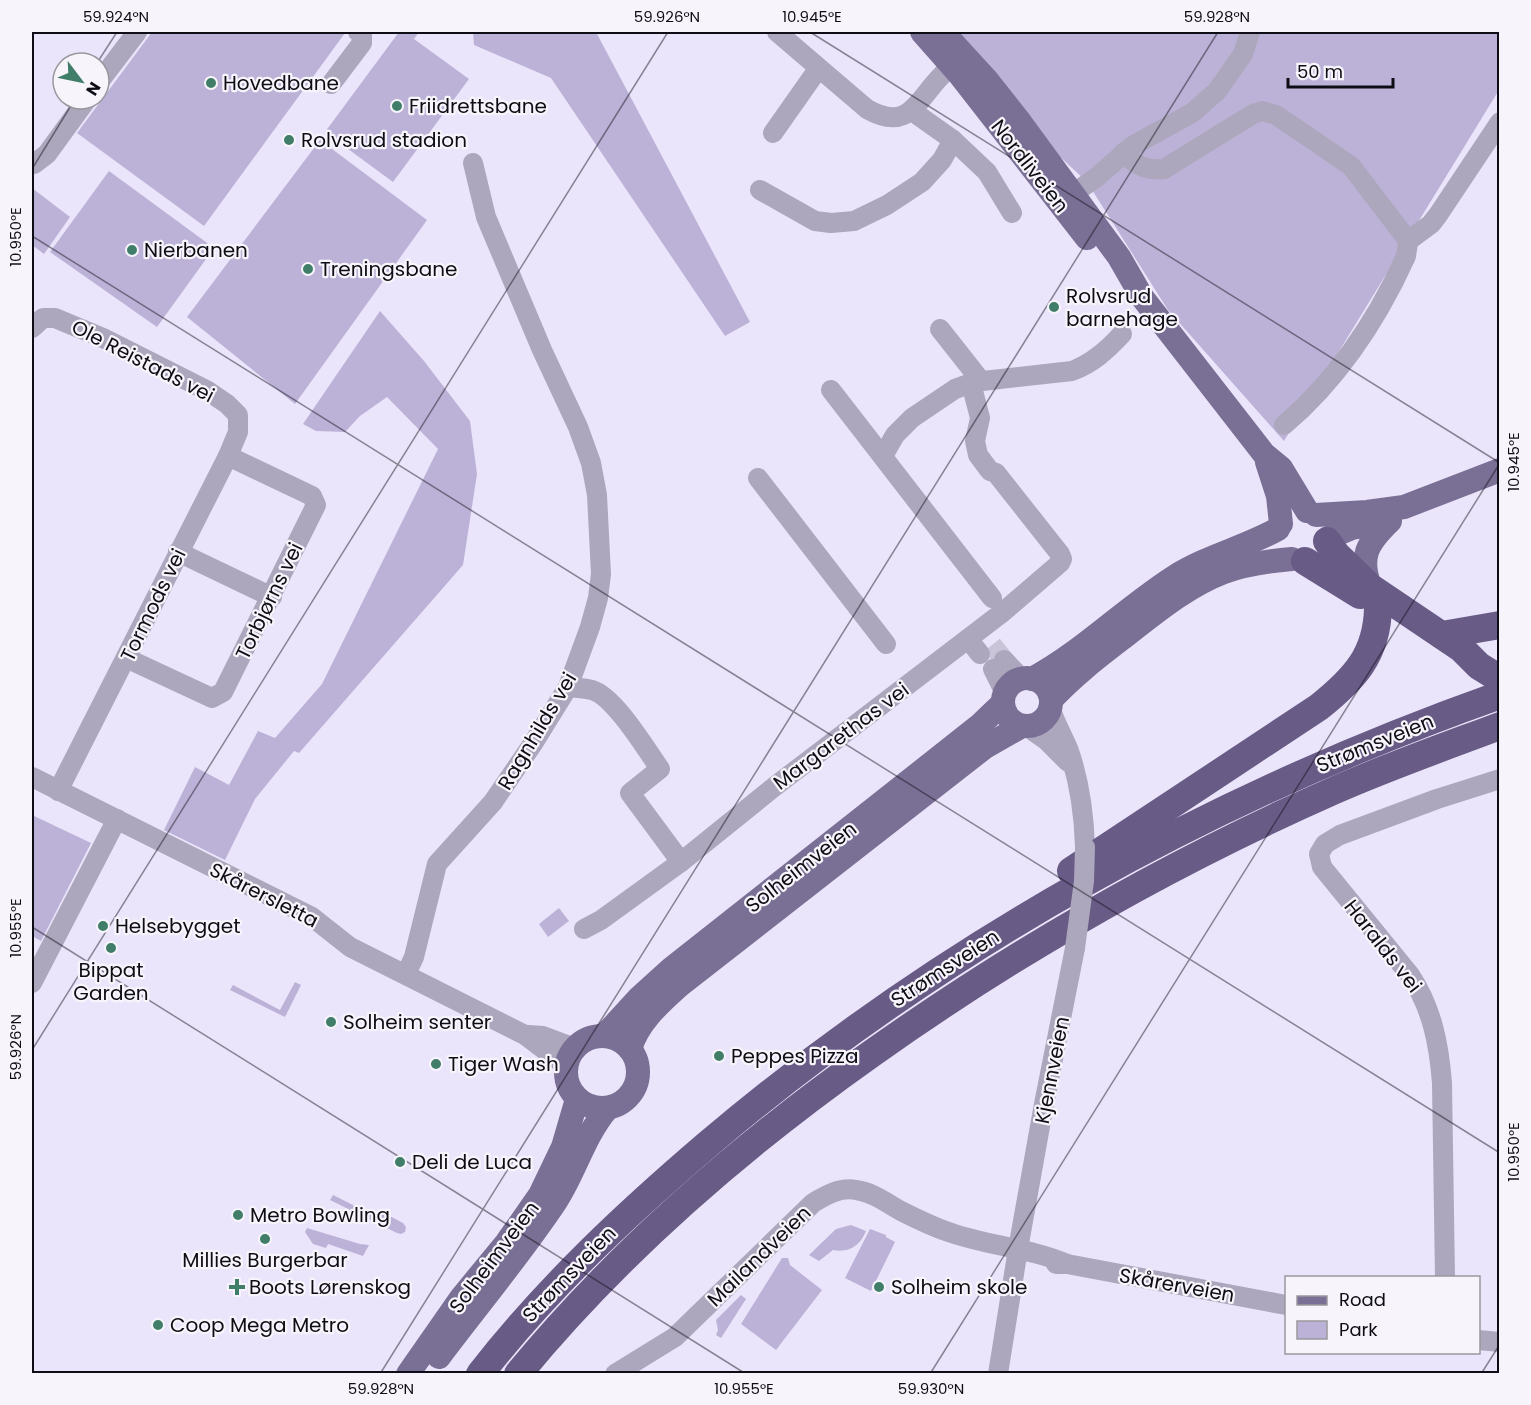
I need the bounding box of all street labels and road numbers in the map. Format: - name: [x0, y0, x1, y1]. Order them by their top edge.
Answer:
- street label: Nordliveien: [985, 113, 1075, 219]
- street label: Ole Reistads vei: [67, 313, 219, 409]
- street label: Torbjørns vei: [229, 538, 309, 664]
- street label: Tormods vei: [114, 544, 192, 666]
- street label: Ragnhilds vei: [491, 667, 583, 795]
- street label: Margarethas vei: [767, 676, 915, 796]
- street label: Strømsveien: [1312, 707, 1438, 779]
- street label: Solheimveien: [740, 815, 862, 919]
- street label: Skårersletta: [205, 856, 323, 934]
- street label: Haralds vei: [1338, 894, 1428, 998]
- street label: Strømsveien: [885, 922, 1005, 1014]
- street label: Kjennveien: [1028, 1014, 1076, 1126]
- street label: Solheimveien: [443, 1195, 545, 1319]
- street label: Mailandveien: [701, 1199, 817, 1313]
- street label: Strømsveien: [516, 1220, 622, 1328]
- street label: Skårerveien: [1117, 1261, 1237, 1309]

